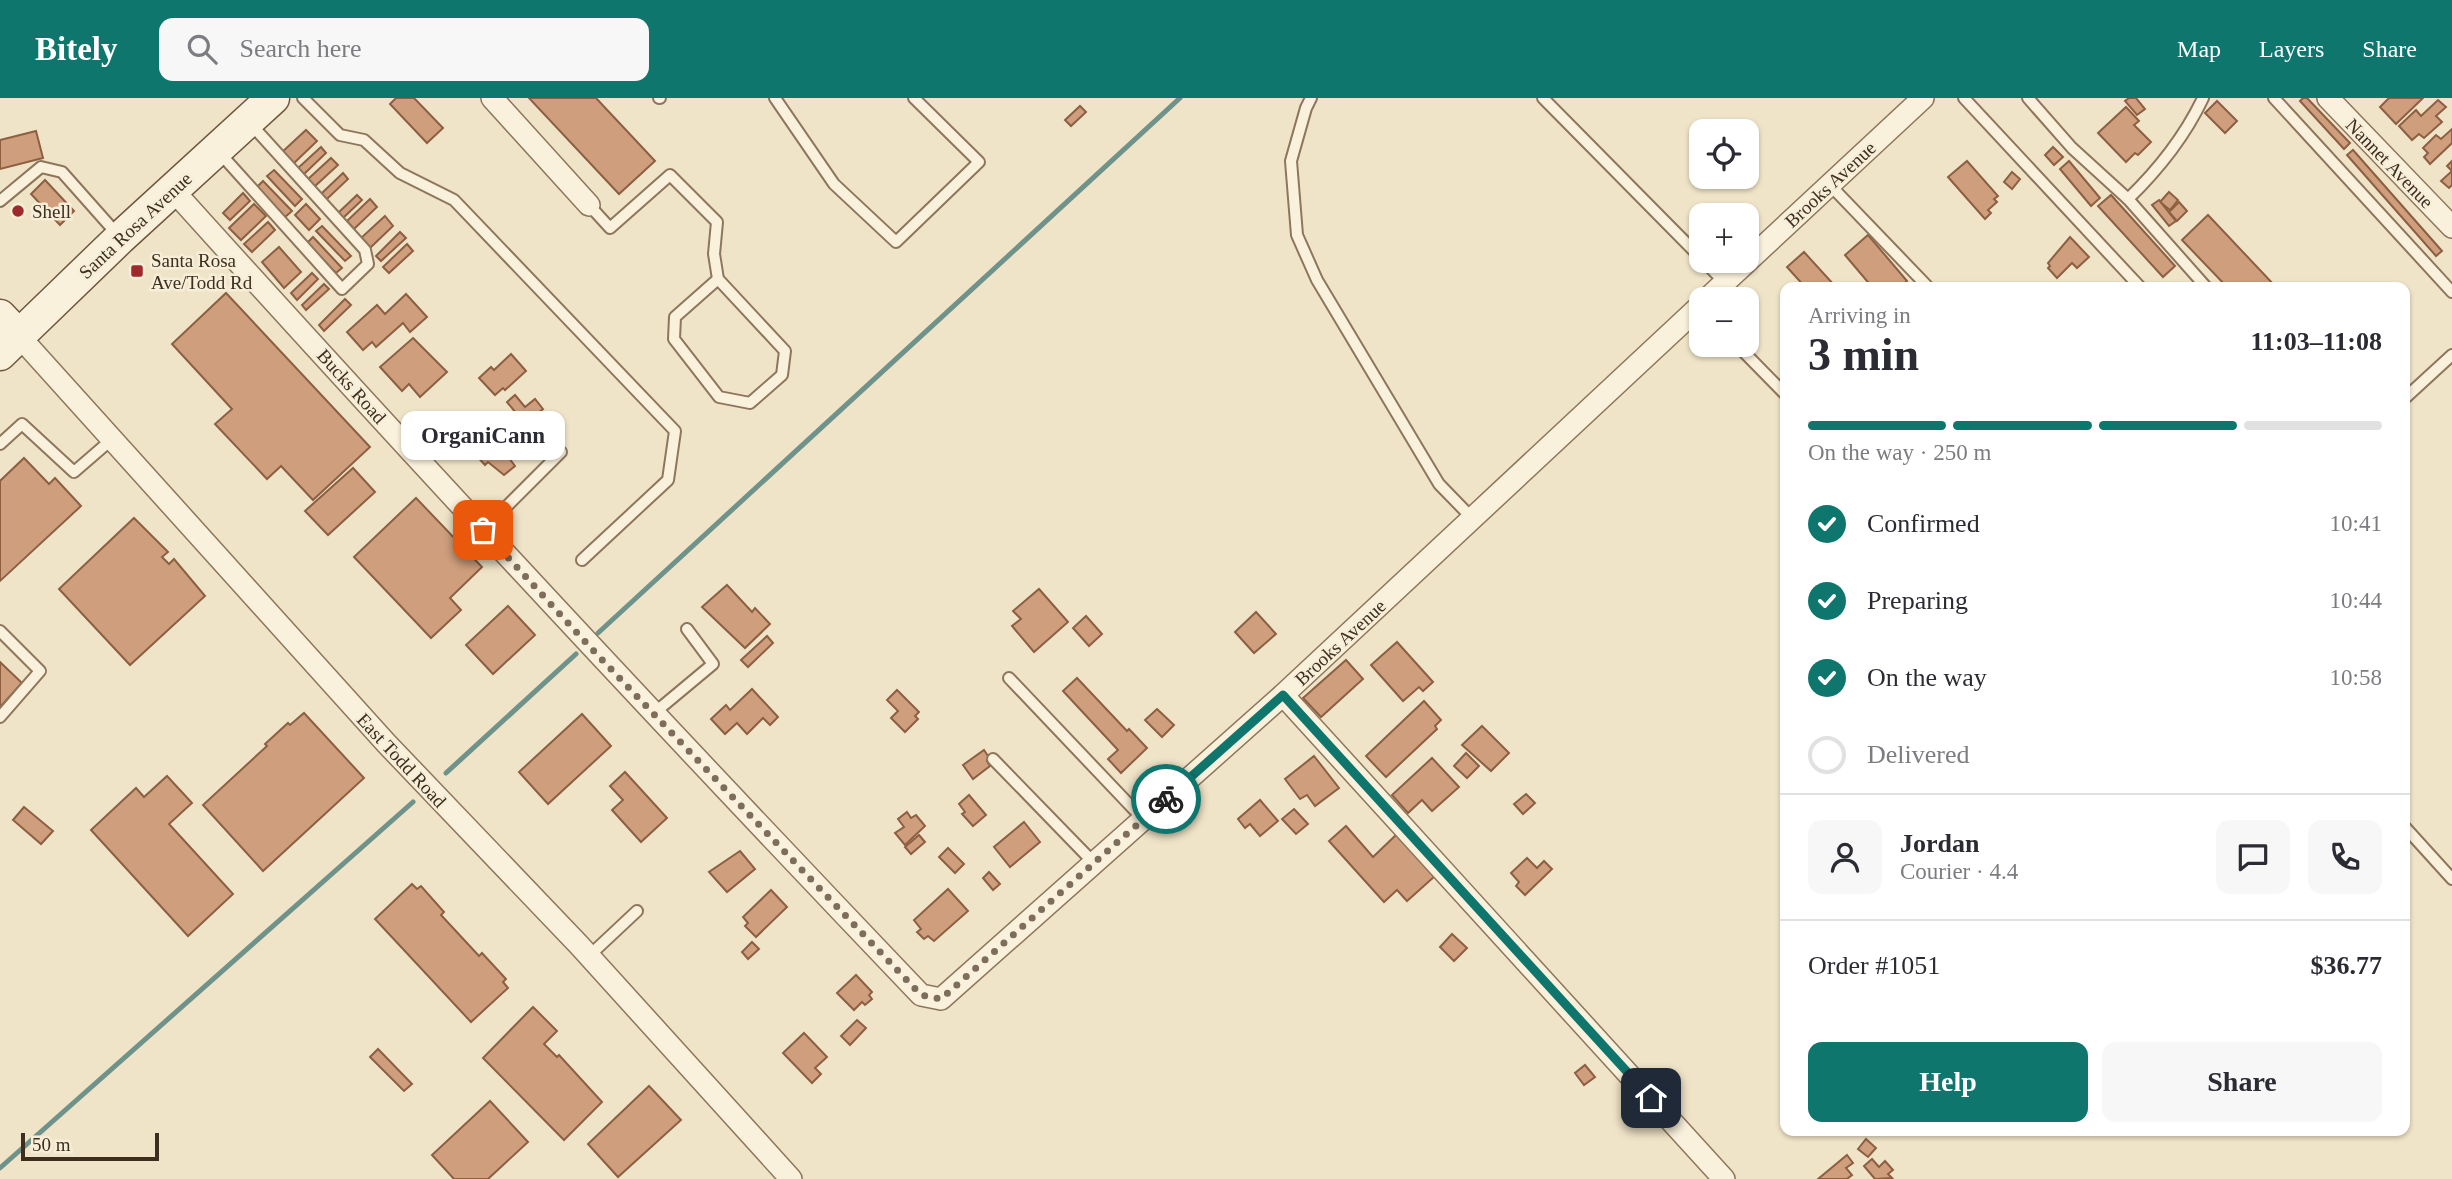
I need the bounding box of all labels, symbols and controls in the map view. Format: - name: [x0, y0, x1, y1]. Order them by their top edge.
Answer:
- search box: [159, 18, 649, 81]
- icon: search: [183, 30, 221, 68]
- text: Bitely: [35, 31, 117, 67]
- text: Search here: [239, 34, 361, 63]
- text: Map: [2177, 36, 2221, 62]
- text: Layers: [2259, 36, 2324, 62]
- text: Share: [2362, 36, 2417, 62]
- street label: Nannet Avenue: [2342, 114, 2438, 212]
- map controls: [1689, 119, 1759, 357]
- button: locate: [1689, 119, 1759, 189]
- street label: Brooks Avenue: [1781, 137, 1880, 232]
- street label: Santa Rosa Avenue: [75, 168, 196, 283]
- place label: Shell: [32, 201, 71, 222]
- marker: Shell: [10, 203, 26, 219]
- button: +: [1689, 203, 1759, 273]
- place label: Santa Rosa Ave/Todd Rd: [151, 250, 253, 293]
- marker: Santa Rosa Ave/Todd Rd: [129, 263, 145, 279]
- button: −: [1689, 287, 1759, 357]
- text: Arriving in: [1808, 303, 1911, 328]
- text: 11:03–11:08: [2251, 327, 2382, 356]
- text: 3 min: [1808, 329, 1919, 380]
- street label: Bucks Road: [313, 345, 391, 428]
- callout: OrganiCann: [401, 411, 565, 460]
- text: OrganiCann: [421, 423, 545, 448]
- text: On the way · 250 m: [1808, 440, 1991, 465]
- pin: [453, 500, 513, 560]
- icon: check: [1808, 505, 1846, 543]
- text: Confirmed: [1867, 509, 1980, 538]
- icon: bag: [464, 511, 502, 549]
- text: 10:41: [2330, 511, 2382, 536]
- icon: check: [1808, 582, 1846, 620]
- text: Preparing: [1867, 586, 1968, 615]
- text: 10:44: [2330, 588, 2382, 613]
- street label: Brooks Avenue: [1291, 595, 1390, 690]
- icon: check: [1808, 659, 1846, 697]
- text: On the way: [1867, 663, 1987, 692]
- text: 10:58: [2330, 665, 2382, 690]
- street label: East Todd Road: [353, 709, 451, 812]
- text: Delivered: [1867, 740, 1970, 769]
- courier: [1131, 764, 1201, 834]
- icon: bike: [1147, 780, 1185, 818]
- button: person: [1808, 820, 1882, 894]
- button: chat: [2216, 820, 2290, 894]
- button: phone: [2308, 820, 2382, 894]
- text: Jordan: [1900, 829, 1979, 858]
- text: Courier · 4.4: [1900, 859, 2018, 884]
- text: Order #1051: [1808, 951, 1940, 980]
- text: $36.77: [2311, 951, 2382, 980]
- button: Help: [1808, 1042, 2088, 1122]
- button: Share: [2102, 1042, 2382, 1122]
- pin: [1621, 1068, 1681, 1128]
- icon: home: [1632, 1079, 1670, 1117]
- scale bar: [21, 1130, 159, 1162]
- text: 50 m: [32, 1134, 71, 1155]

